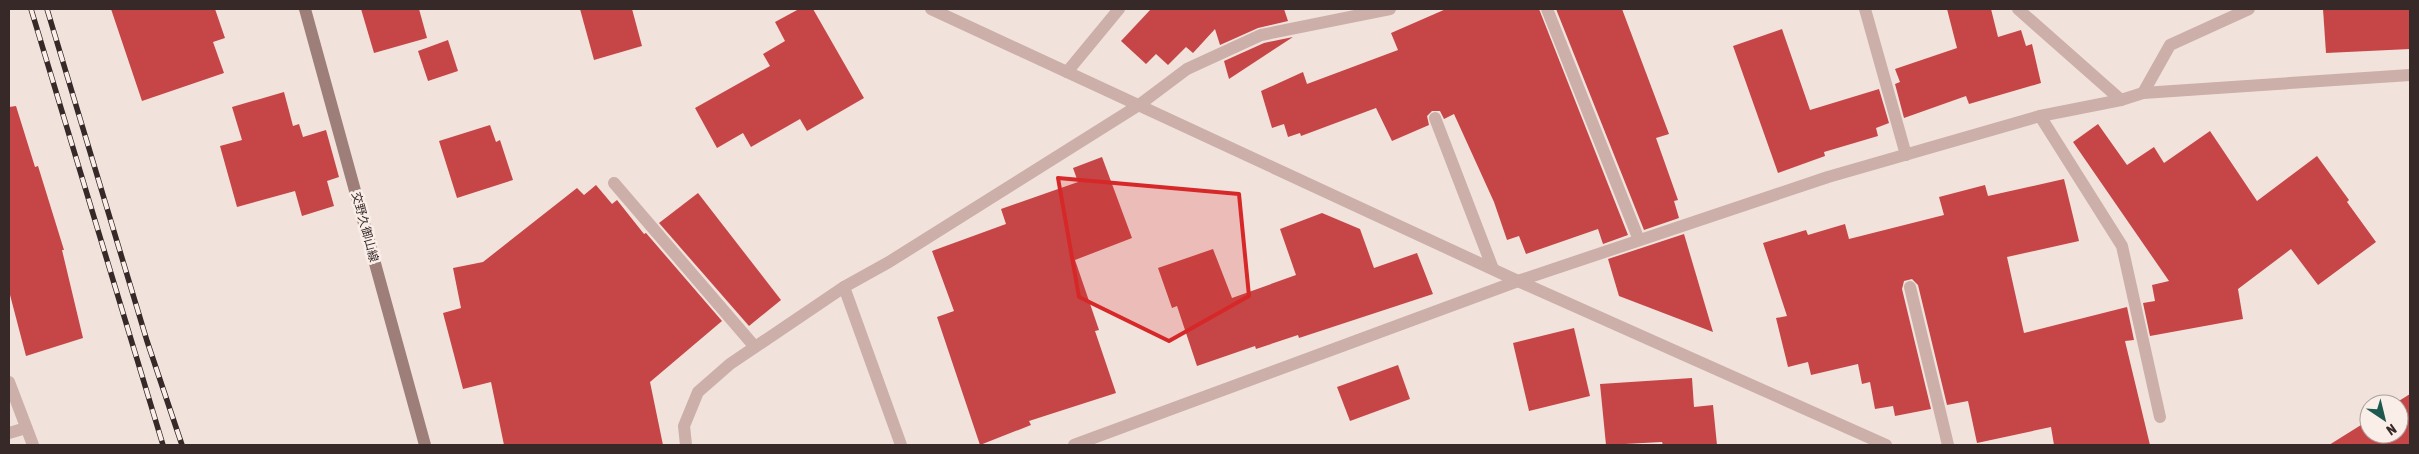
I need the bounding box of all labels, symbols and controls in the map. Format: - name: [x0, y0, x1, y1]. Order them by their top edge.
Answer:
- street label: 交野久御山線: [349, 190, 381, 264]
- north arrow: [2359, 394, 2409, 444]
- text: N: [2383, 421, 2399, 439]

